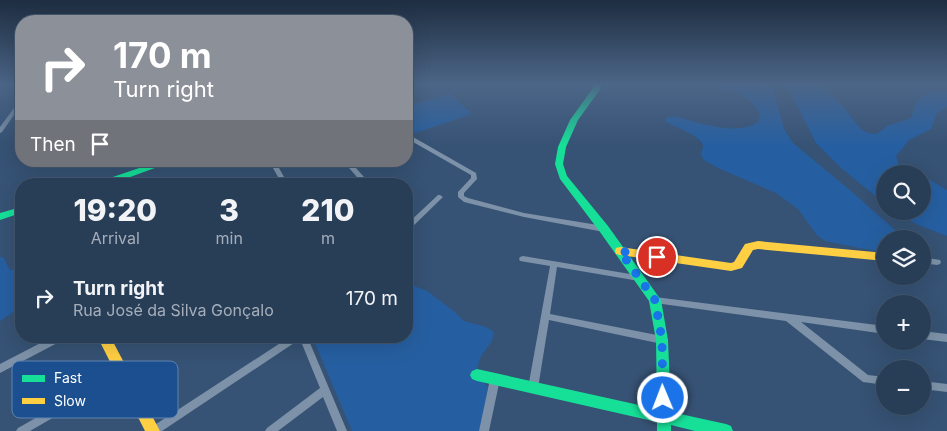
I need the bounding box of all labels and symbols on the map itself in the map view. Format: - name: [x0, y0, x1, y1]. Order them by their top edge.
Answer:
- pin: [636, 236, 678, 278]
- legend: [12, 361, 178, 418]
- text: Fast: [54, 369, 82, 386]
- position arrow: [636, 371, 688, 423]
- text: Slow: [54, 392, 86, 409]

